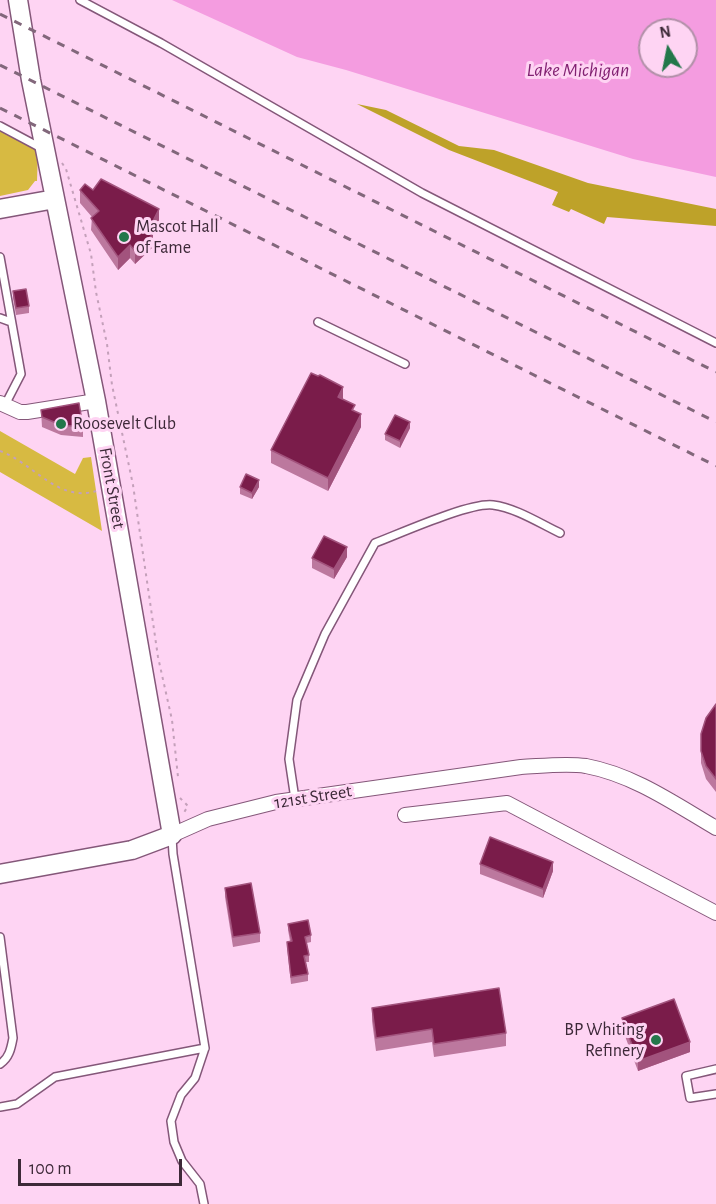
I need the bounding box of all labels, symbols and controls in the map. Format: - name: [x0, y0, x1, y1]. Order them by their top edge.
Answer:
- north arrow: [638, 18, 698, 78]
- text: N: [658, 23, 672, 41]
- water label: Lake Michigan: [527, 58, 629, 82]
- place label: Mascot Hall of Fame: [136, 216, 219, 258]
- marker: Mascot Hall of Fame: [117, 230, 131, 244]
- place label: Roosevelt Club: [73, 413, 176, 435]
- marker: Roosevelt Club: [54, 417, 68, 431]
- street label: Front Street: [94, 446, 130, 530]
- street label: 121st Street: [273, 780, 353, 814]
- place label: BP Whiting Refinery: [564, 1019, 644, 1062]
- marker: BP Whiting Refinery: [649, 1033, 663, 1047]
- scale bar: [21, 1147, 184, 1185]
- text: 100 m: [29, 1160, 72, 1178]

